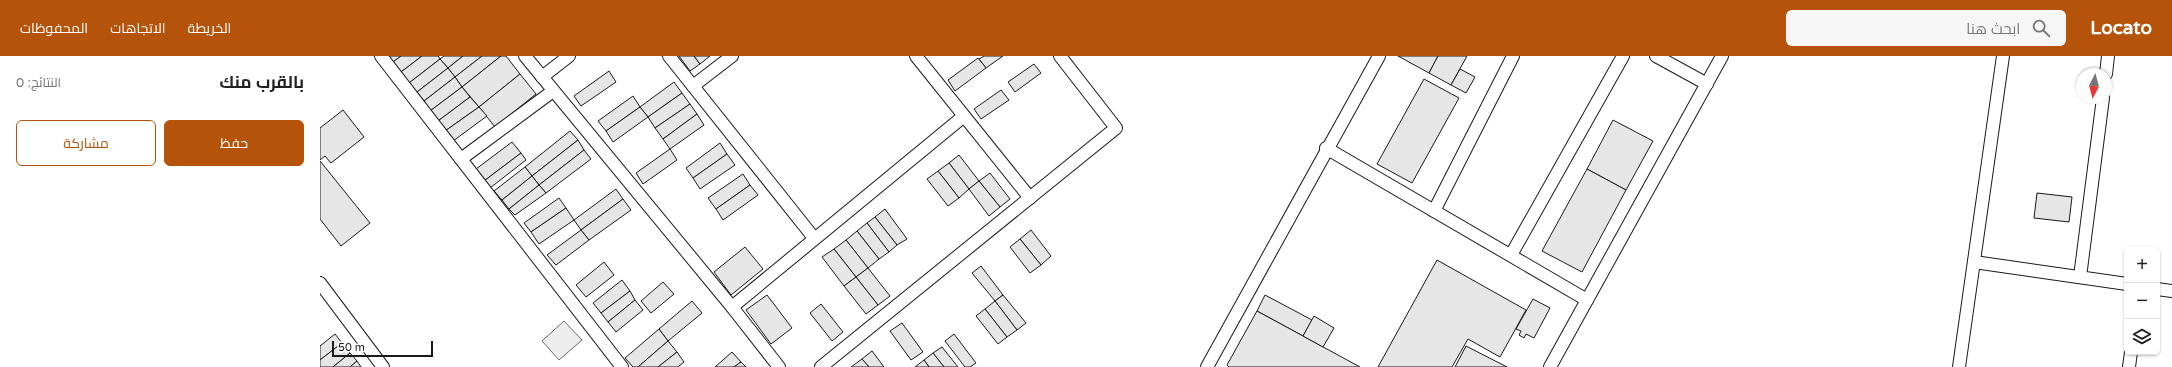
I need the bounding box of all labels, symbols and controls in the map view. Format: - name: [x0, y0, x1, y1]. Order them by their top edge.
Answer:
- search box: [1786, 10, 2066, 46]
- icon: search: [2030, 17, 2052, 39]
- text: Locato: [2090, 17, 2152, 39]
- text: المحفوظات: [20, 20, 88, 37]
- text: الاتجاهات: [110, 20, 166, 37]
- text: الخريطة: [188, 20, 231, 37]
- text: ابحث هنا: [1966, 20, 2020, 38]
- north arrow: [2076, 68, 2112, 104]
- text: بالقرب منك: [219, 72, 304, 93]
- text: النتائج: 0: [16, 75, 61, 91]
- button: مشاركة: [16, 120, 156, 166]
- button: حفظ: [164, 120, 304, 166]
- map controls: [2124, 247, 2160, 355]
- button: +: [2124, 247, 2160, 283]
- button: −: [2124, 283, 2160, 319]
- button: layers: [2124, 319, 2160, 355]
- scale bar: [332, 339, 433, 358]
- text: 50 m: [338, 341, 365, 354]

